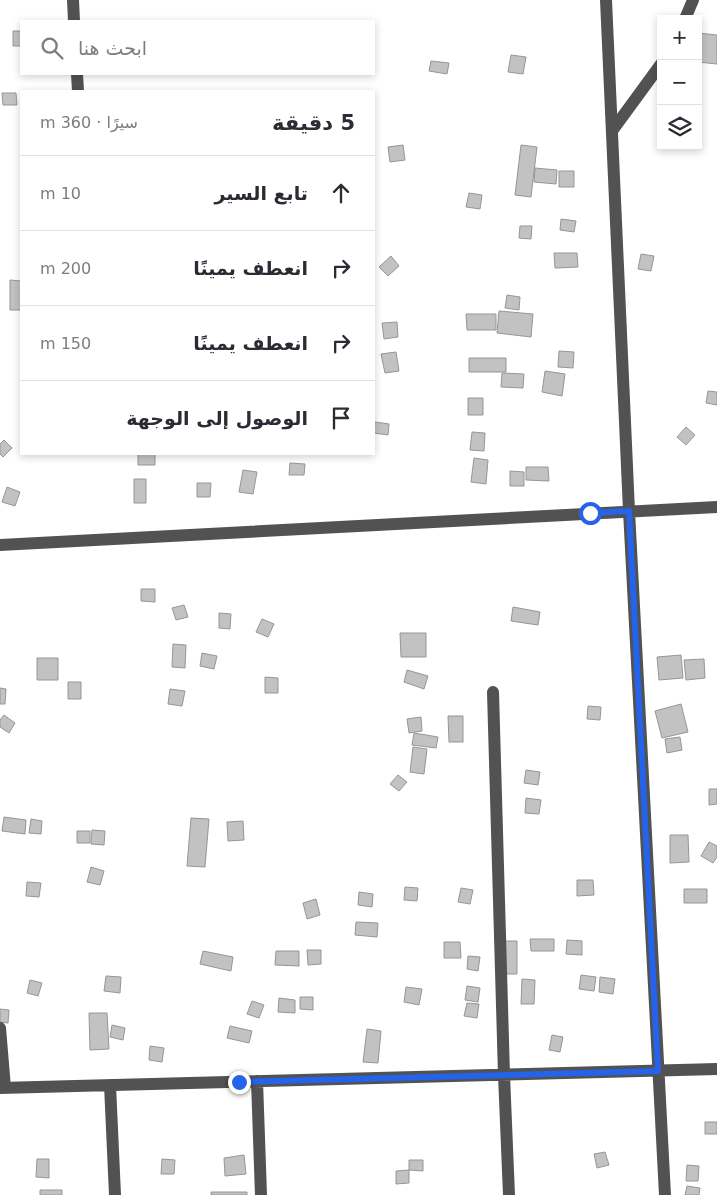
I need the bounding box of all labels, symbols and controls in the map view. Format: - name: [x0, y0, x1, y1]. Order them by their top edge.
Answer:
- map controls: [657, 15, 702, 150]
- button: +: [657, 15, 702, 60]
- search box: [20, 20, 375, 75]
- icon: search: [38, 34, 66, 62]
- text: ابحث هنا: [78, 37, 147, 59]
- button: −: [657, 60, 702, 105]
- button: layers: [657, 105, 702, 150]
- text: 5 دقيقة: [272, 111, 355, 135]
- text: سيرًا · 360 m: [40, 113, 138, 132]
- icon: ahead: [327, 179, 355, 207]
- text: تابع السير: [214, 182, 308, 204]
- text: 10 m: [40, 184, 81, 203]
- icon: right: [327, 254, 355, 282]
- text: انعطف يمينًا: [193, 257, 308, 279]
- text: 200 m: [40, 259, 91, 278]
- icon: right: [327, 329, 355, 357]
- text: انعطف يمينًا: [193, 332, 308, 354]
- text: 150 m: [40, 334, 91, 353]
- icon: arrive: [327, 404, 355, 432]
- text: الوصول إلى الوجهة: [126, 407, 308, 429]
- route start: [579, 502, 602, 525]
- route end: [228, 1071, 251, 1094]

